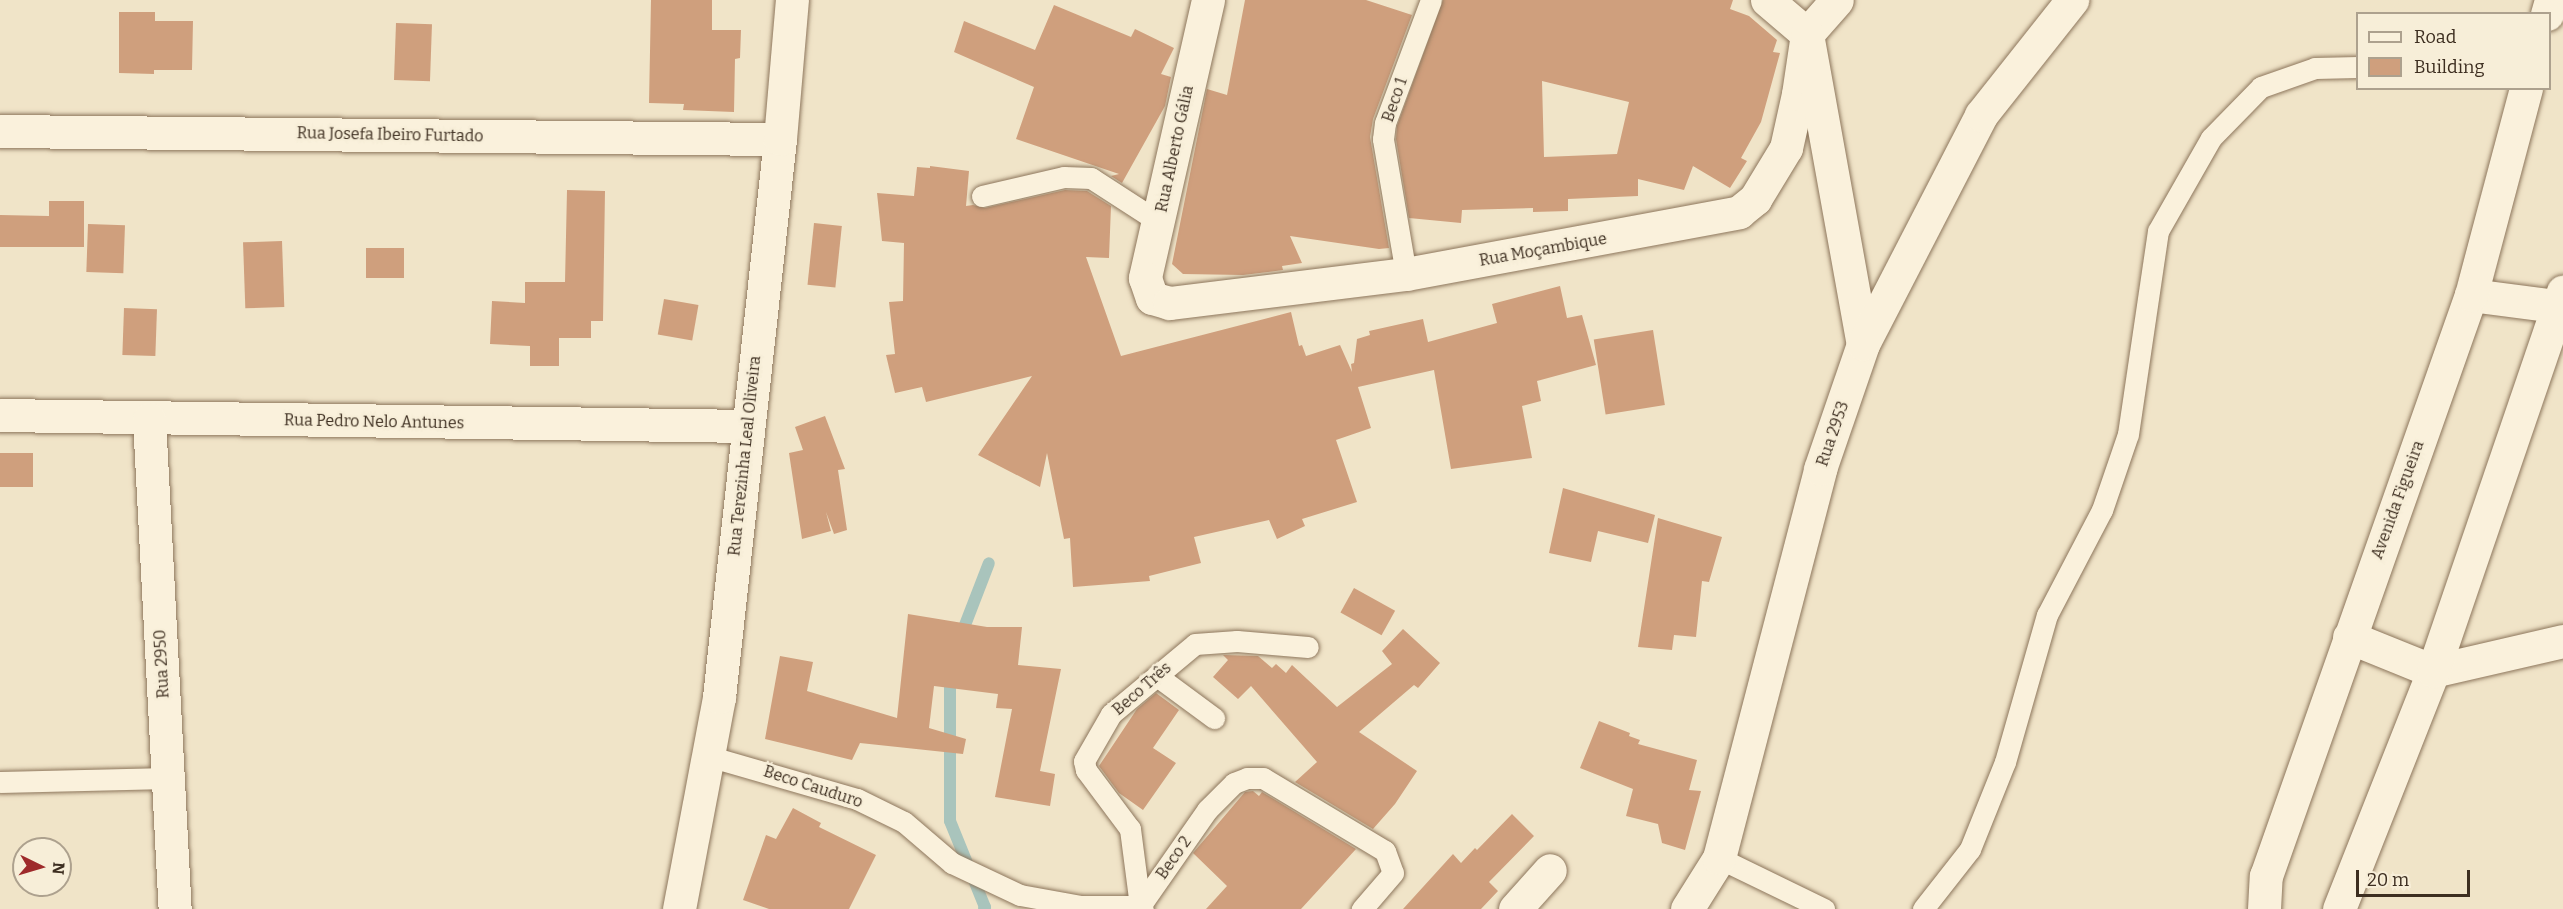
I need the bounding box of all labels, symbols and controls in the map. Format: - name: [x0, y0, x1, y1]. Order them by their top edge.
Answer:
- legend: [2356, 12, 2551, 90]
- text: Road: [2414, 26, 2456, 48]
- text: Building: [2414, 56, 2485, 78]
- street label: Beco 1: [1378, 75, 1412, 125]
- street label: Rua Alberto Gália: [1152, 84, 1198, 214]
- street label: Rua Josefa Ibeiro Furtado: [297, 124, 483, 146]
- street label: Rua Moçambique: [1478, 229, 1608, 271]
- street label: Rua Terezinha Leal Oliveira: [725, 355, 765, 557]
- street label: Rua 2953: [1813, 399, 1853, 469]
- street label: Rua Pedro Nelo Antunes: [284, 411, 464, 433]
- street label: Avenida Figueira: [2368, 438, 2428, 562]
- street label: Rua 2950: [151, 629, 173, 699]
- street label: Beco Três: [1109, 658, 1175, 720]
- street label: Beco Cauduro: [761, 762, 865, 812]
- street label: Beco 2: [1152, 833, 1196, 883]
- north arrow: [12, 837, 72, 897]
- scale bar: [2359, 858, 2473, 896]
- text: N: [48, 861, 68, 875]
- text: 20 m: [2367, 869, 2409, 891]

